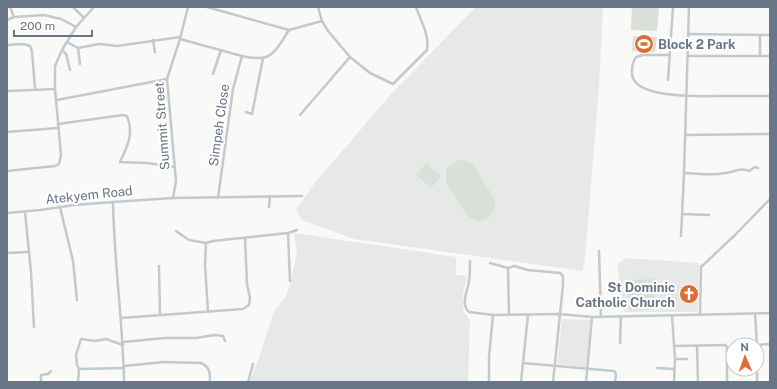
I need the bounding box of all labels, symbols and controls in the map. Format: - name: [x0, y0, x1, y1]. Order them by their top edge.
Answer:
- scale bar: [14, 12, 92, 38]
- text: 200 m: [20, 19, 55, 33]
- sports icon: Block 2 Park: [633, 33, 655, 55]
- place label: Block 2 Park: [658, 37, 736, 52]
- street label: Summit Street: [151, 81, 173, 171]
- street label: Simpeh Close: [206, 83, 232, 167]
- street label: Atekyem Road: [45, 183, 133, 207]
- place label: St Dominic Catholic Church: [576, 280, 675, 310]
- church icon: St Dominic Catholic Church: [678, 283, 700, 305]
- north arrow: [725, 337, 765, 377]
- text: N: [740, 341, 749, 353]

